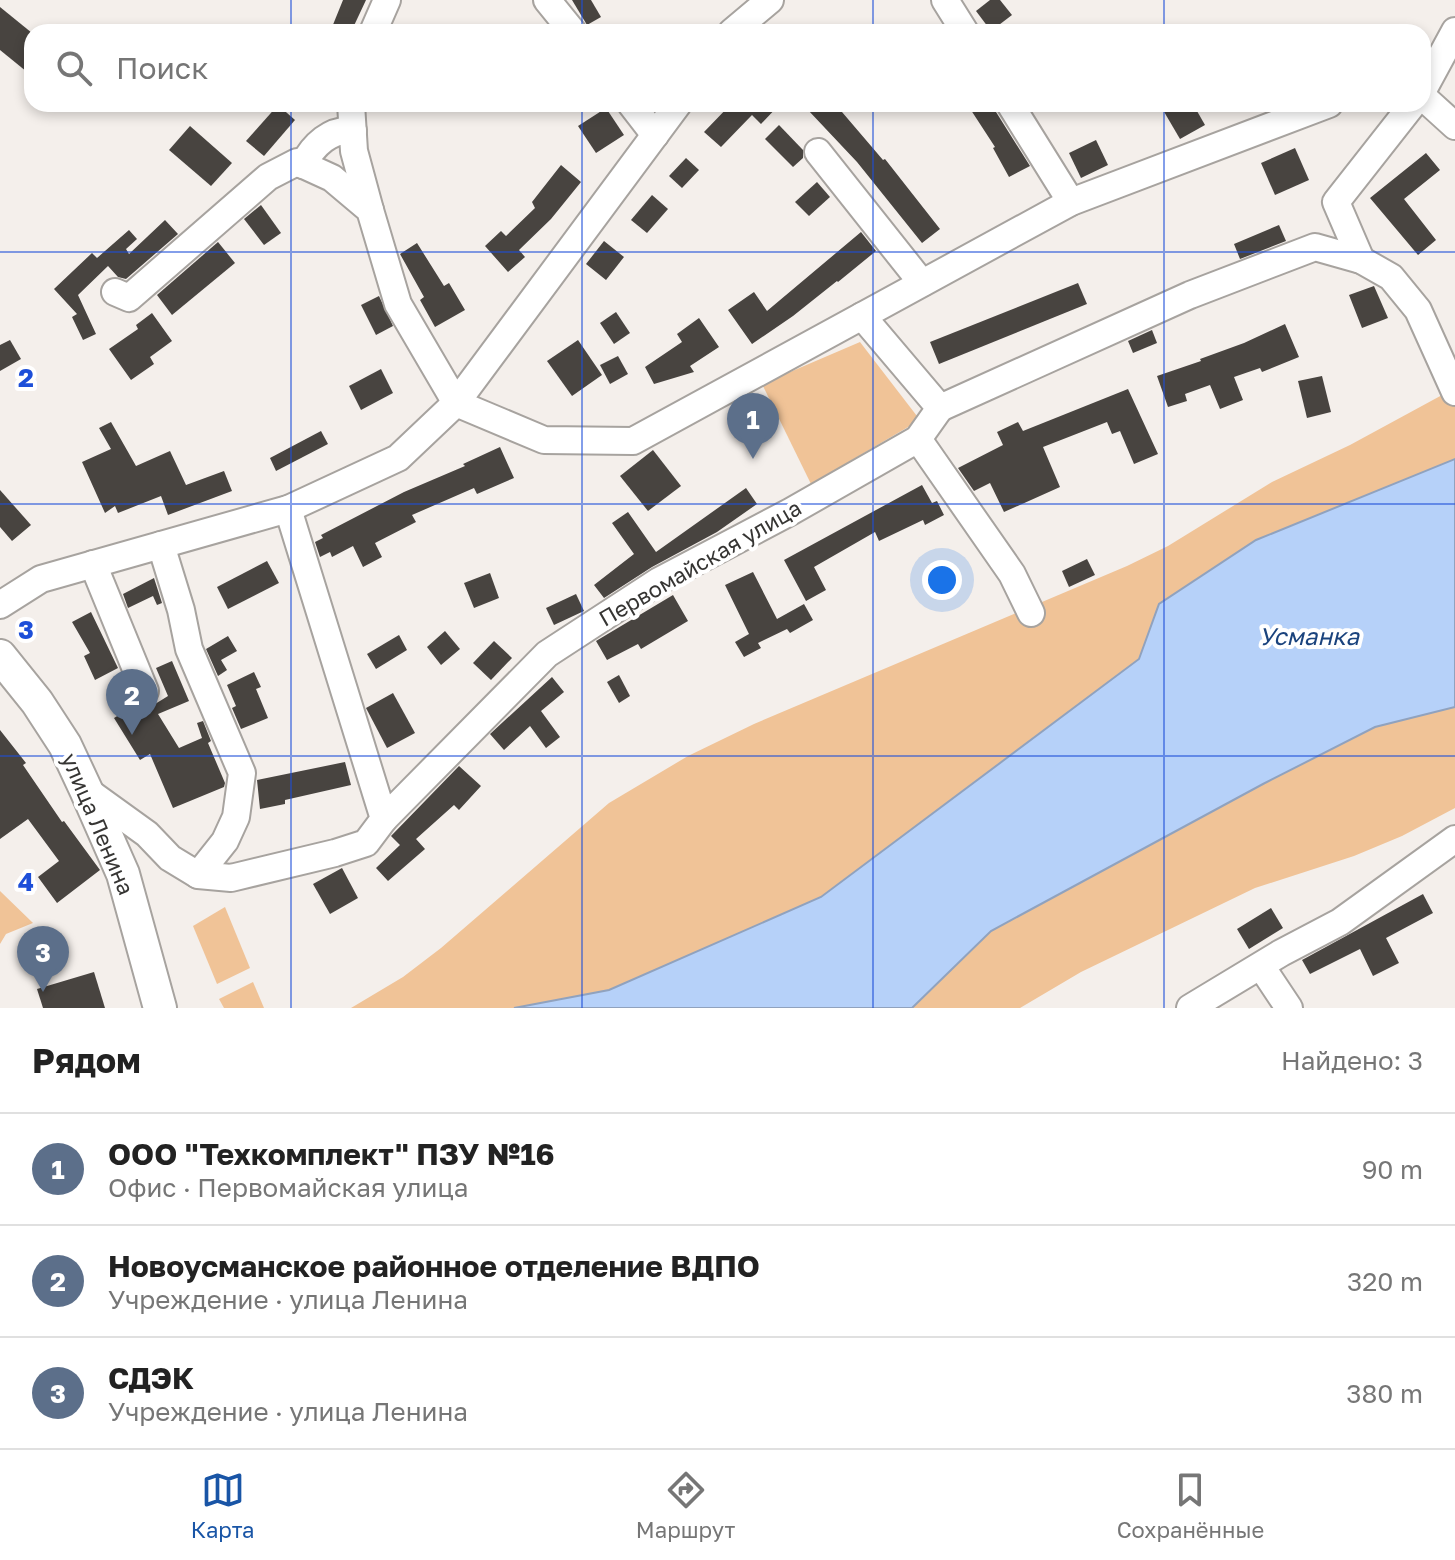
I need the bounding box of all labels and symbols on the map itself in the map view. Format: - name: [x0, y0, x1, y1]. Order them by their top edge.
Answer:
- text: 2: [18, 362, 34, 393]
- pin: 1: [727, 393, 779, 459]
- street label: Первомайская улица: [594, 494, 806, 632]
- your location: [922, 560, 962, 600]
- text: 3: [18, 614, 34, 645]
- water label: Усманка: [1259, 621, 1361, 650]
- pin: 2: [106, 669, 158, 735]
- street label: улица Ленина: [57, 749, 140, 899]
- text: 4: [18, 866, 34, 897]
- pin: 3: [17, 926, 69, 992]

